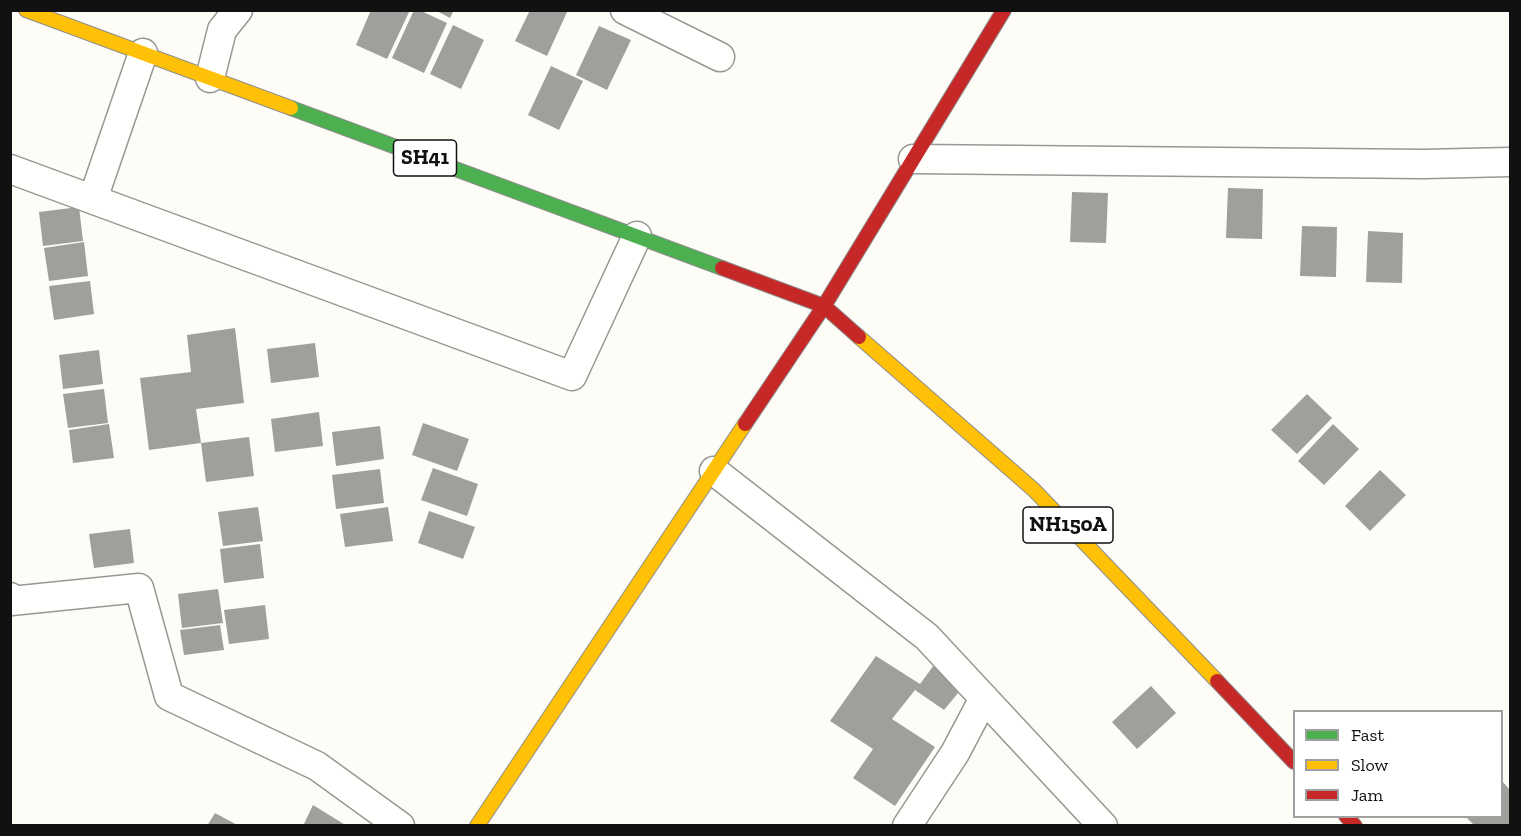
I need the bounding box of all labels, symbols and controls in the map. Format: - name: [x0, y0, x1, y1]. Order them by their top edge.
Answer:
- road number: SH41: [394, 140, 456, 176]
- road number: NH150A: [1023, 507, 1113, 543]
- legend: [1293, 710, 1503, 818]
- text: Fast: [1351, 724, 1384, 746]
- text: Slow: [1351, 754, 1388, 776]
- text: Jam: [1351, 784, 1383, 806]

